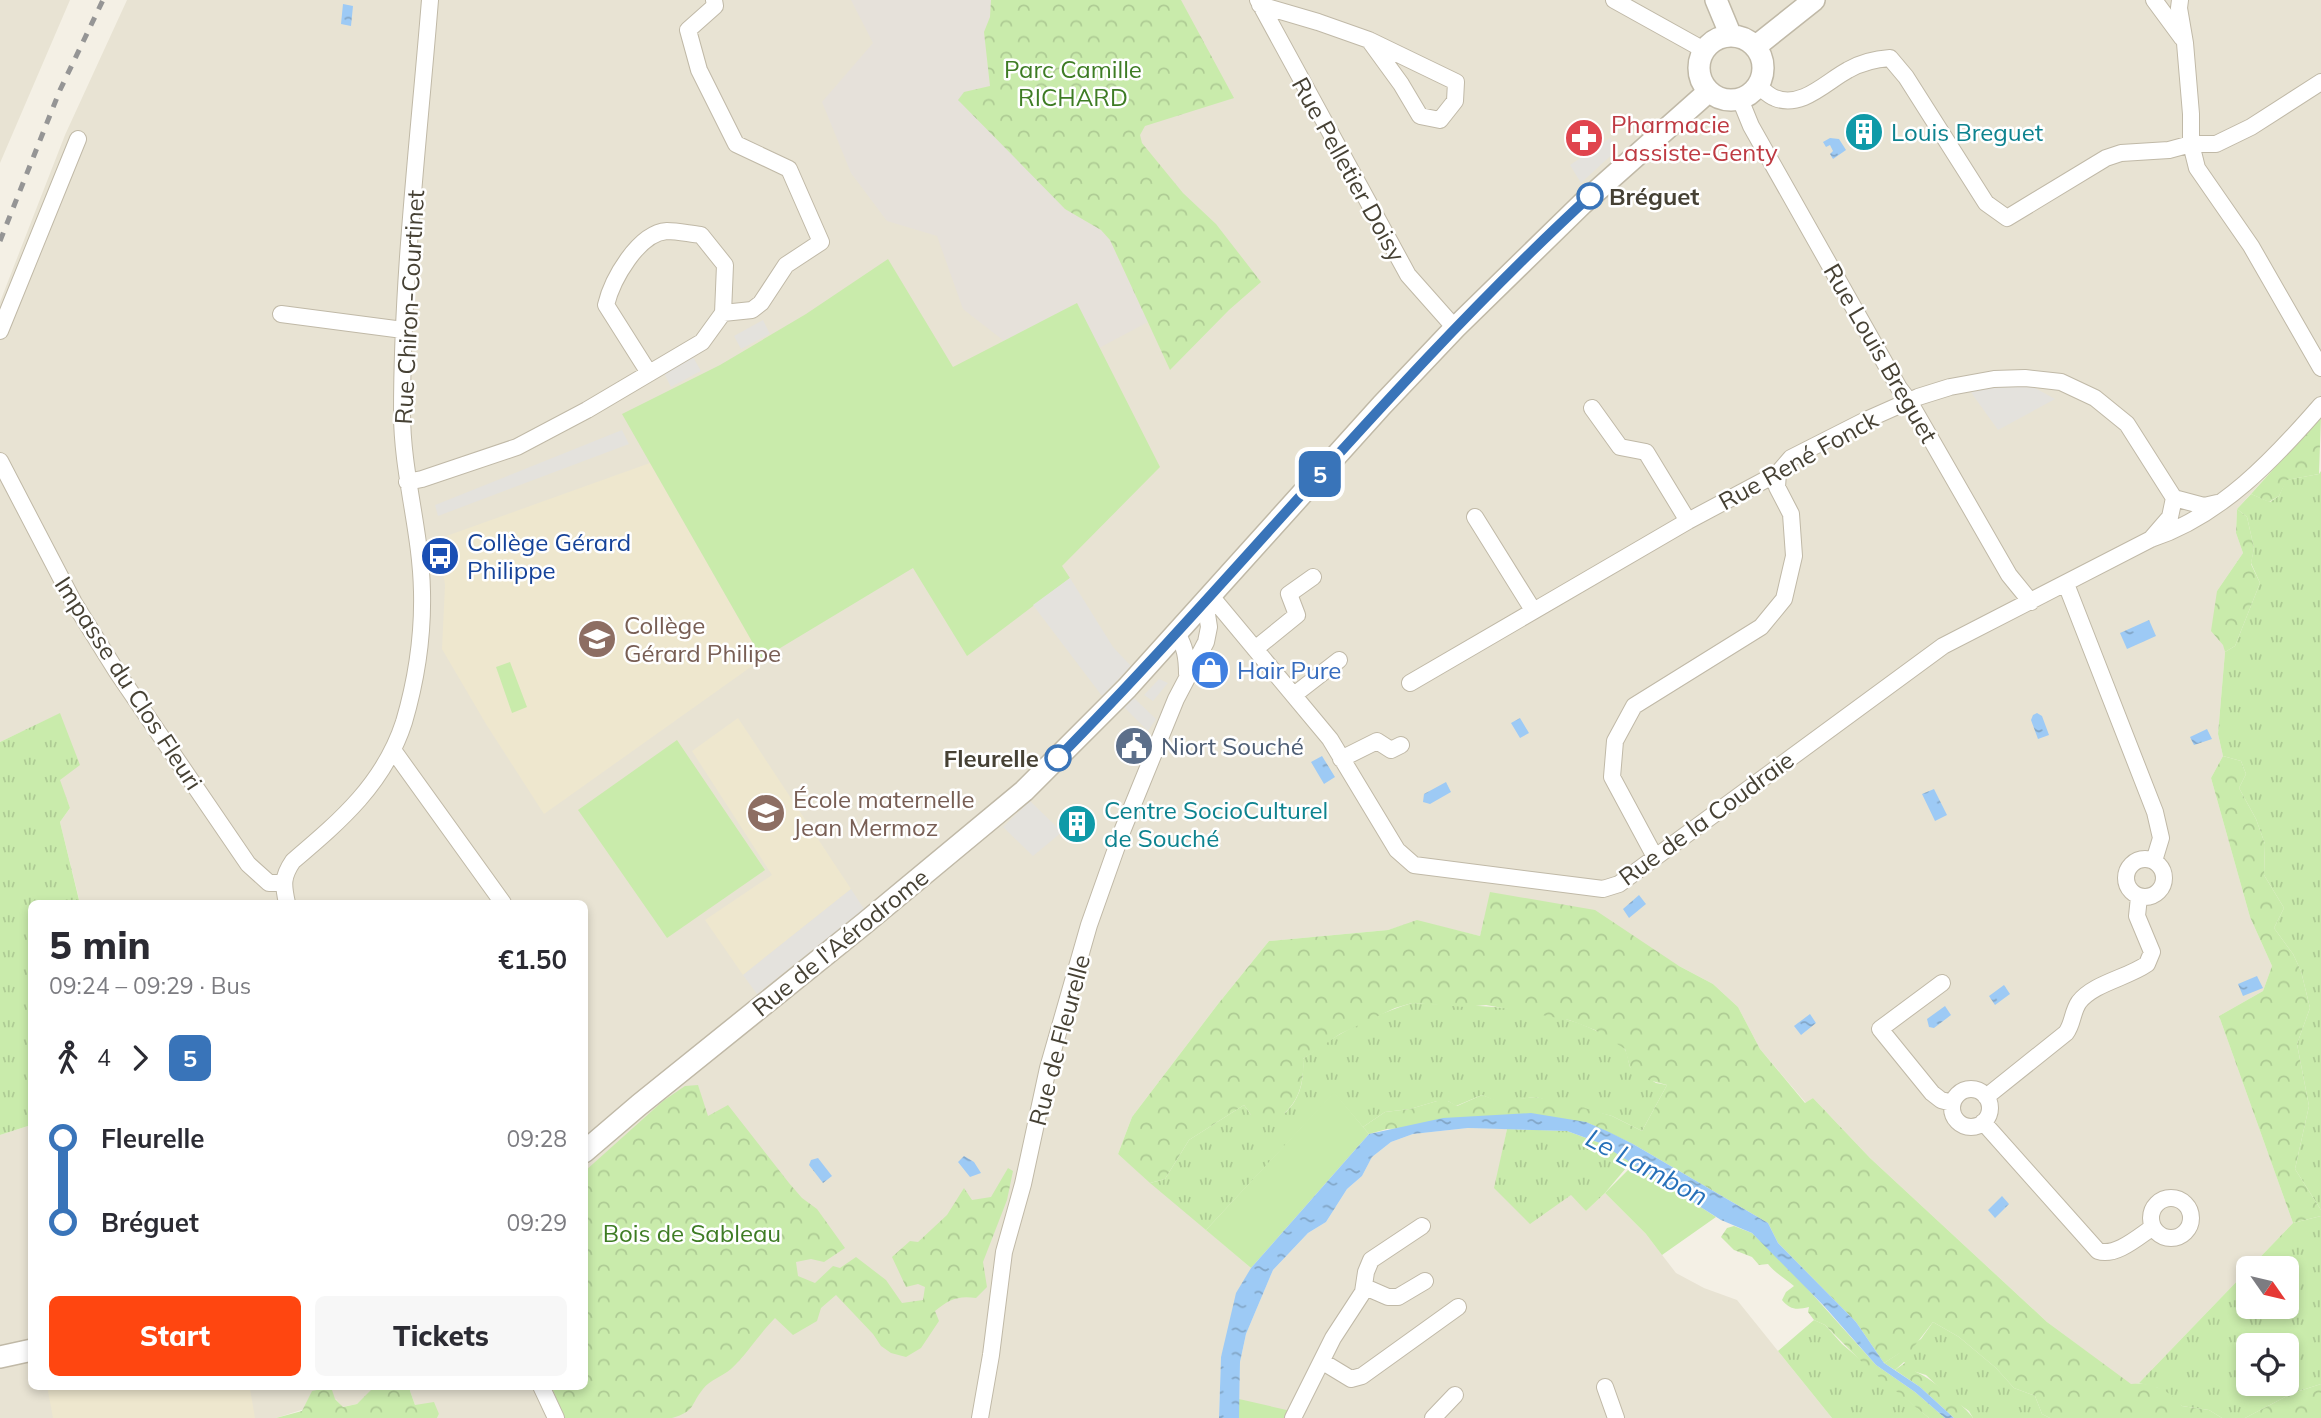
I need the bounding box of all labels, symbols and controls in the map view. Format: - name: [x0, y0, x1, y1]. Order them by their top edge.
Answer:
- park label: Parc Camille RICHARD: [1004, 54, 1142, 112]
- street label: Rue Pelletier Doisy: [1286, 72, 1412, 267]
- place label: Pharmacie Lassiste-Genty: [1611, 109, 1778, 167]
- building icon: Louis Breguet: [1843, 111, 1885, 153]
- pharmacy icon: Pharmacie Lassiste-Genty: [1563, 117, 1605, 159]
- place label: Louis Breguet: [1891, 117, 2043, 147]
- place label: Bréguet: [1609, 181, 1699, 211]
- marker: Bréguet: [1577, 183, 1603, 209]
- street label: Rue Chiron-Courtinet: [388, 189, 430, 425]
- street label: Rue Louis Breguet: [1818, 258, 1944, 448]
- street label: Rue René Fonck: [1713, 404, 1883, 516]
- line badge: 5: [1297, 451, 1343, 497]
- text: 5: [1313, 459, 1327, 489]
- place label: Collège Gérard Philippe: [467, 527, 631, 585]
- bus stop icon: Collège Gérard Philippe: [419, 535, 461, 577]
- street label: Impasse du Clos Fleuri: [49, 571, 209, 795]
- place label: Collège Gérard Philipe: [624, 610, 781, 668]
- school or university icon: Collège Gérard Philipe: [576, 618, 618, 660]
- shop icon: Hair Pure: [1189, 649, 1231, 691]
- place label: Hair Pure: [1237, 655, 1341, 685]
- public building icon: Niort Souché: [1113, 725, 1155, 767]
- place label: Niort Souché: [1161, 731, 1304, 761]
- place label: Fleurelle: [943, 743, 1039, 773]
- street label: Rue de la Coudraie: [1613, 744, 1799, 892]
- marker: Fleurelle: [1045, 745, 1071, 771]
- place label: École maternelle Jean Mermoz: [793, 784, 975, 842]
- school or university icon: École maternelle Jean Mermoz: [745, 792, 787, 834]
- place label: Centre SocioCulturel de Souché: [1104, 795, 1328, 853]
- building icon: Centre SocioCulturel de Souché: [1056, 803, 1098, 845]
- street label: Rue de l'Aérodrome: [746, 862, 934, 1022]
- text: 5 min: [49, 921, 151, 969]
- text: €1.50: [498, 943, 567, 976]
- street label: Rue de Fleurelle: [1022, 951, 1096, 1129]
- text: 09:24 – 09:29 · Bus: [49, 971, 251, 1000]
- icon: walk: [49, 1039, 87, 1077]
- icon: forward: [121, 1039, 159, 1077]
- text: 4: [97, 1043, 111, 1072]
- text: 5: [183, 1043, 197, 1073]
- water label: Le Lambon: [1580, 1121, 1714, 1213]
- text: Fleurelle: [101, 1122, 204, 1155]
- text: 09:28: [507, 1124, 567, 1153]
- text: Bréguet: [101, 1206, 199, 1239]
- text: 09:29: [507, 1208, 567, 1237]
- park label: Bois de Sableau: [603, 1218, 781, 1248]
- north arrow: [2236, 1256, 2300, 1320]
- map controls: [2236, 1256, 2299, 1396]
- button: Start: [49, 1296, 301, 1376]
- button: Tickets: [315, 1296, 567, 1376]
- button: locate: [2236, 1333, 2299, 1396]

